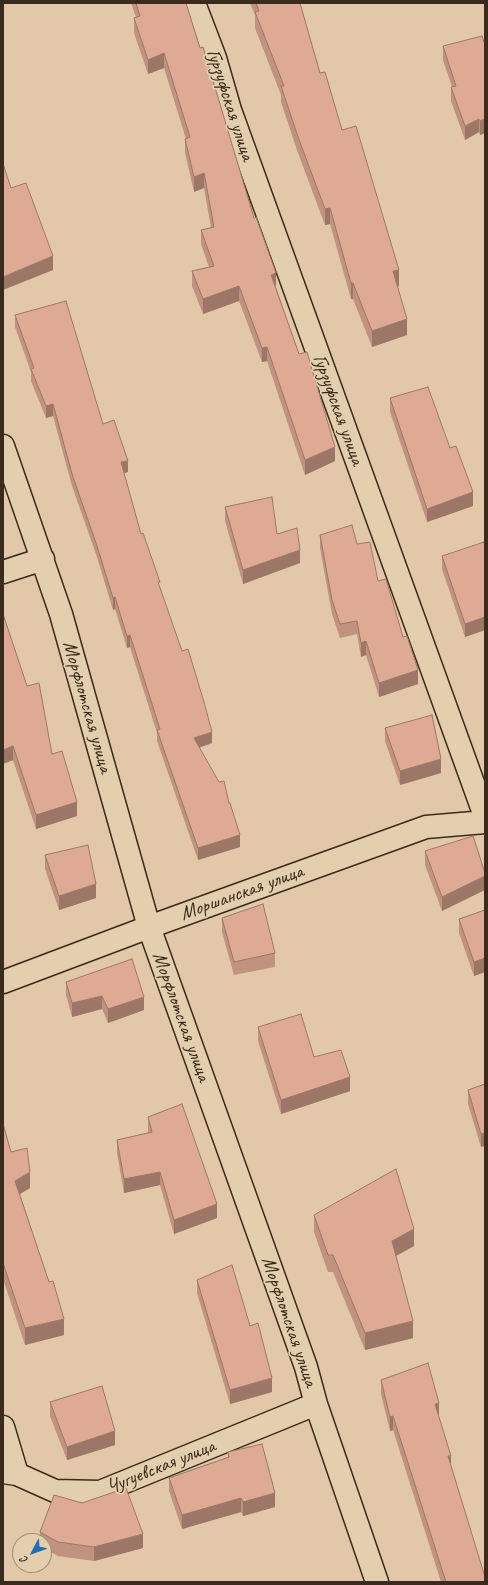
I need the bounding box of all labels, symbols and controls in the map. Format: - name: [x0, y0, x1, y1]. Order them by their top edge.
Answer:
- street label: Гурзуфская улица: [201, 46, 259, 164]
- street label: Гурзуфская улица: [307, 351, 369, 469]
- street label: Морфлотская улица: [57, 638, 117, 776]
- street label: Моршанская улица: [177, 860, 307, 926]
- street label: Морфлотская улица: [146, 949, 216, 1085]
- street label: Морфлотская улица: [256, 1254, 322, 1390]
- street label: Чугуевская улица: [103, 1434, 219, 1500]
- north arrow: [12, 1533, 52, 1573]
- text: С: [17, 1554, 31, 1567]

